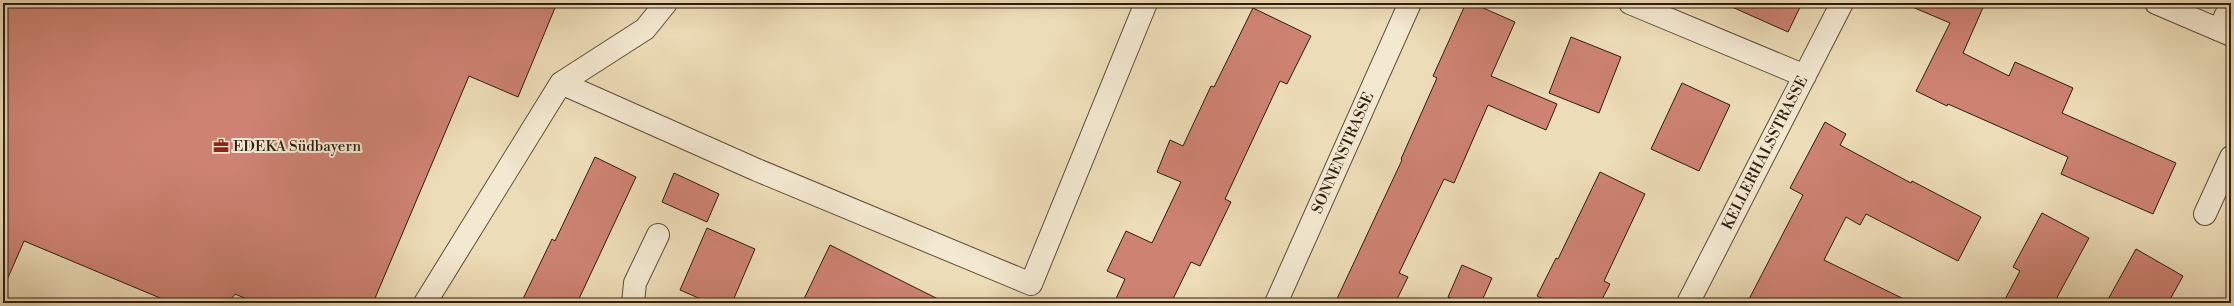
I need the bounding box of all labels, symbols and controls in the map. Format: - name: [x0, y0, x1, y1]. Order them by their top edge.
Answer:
- street label: KELLERHALSSTRASSE: [1718, 73, 1812, 233]
- street label: SONNENSTRASSE: [1308, 89, 1378, 217]
- office icon: EDEKA Südbayern: [212, 137, 230, 155]
- place label: EDEKA Südbayern: [233, 137, 361, 156]

